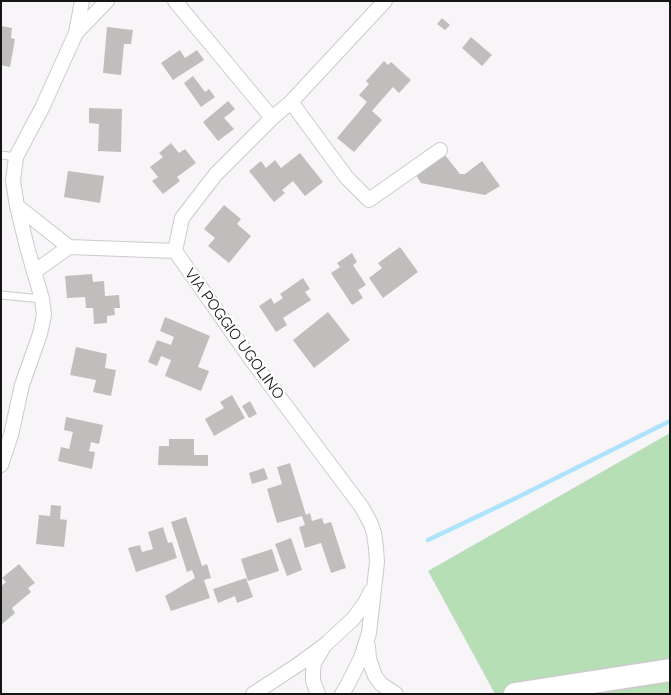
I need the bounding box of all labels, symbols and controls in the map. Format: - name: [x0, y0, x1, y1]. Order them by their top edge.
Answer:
- street label: VIA POGGIO UGOLINO: [180, 265, 288, 403]

